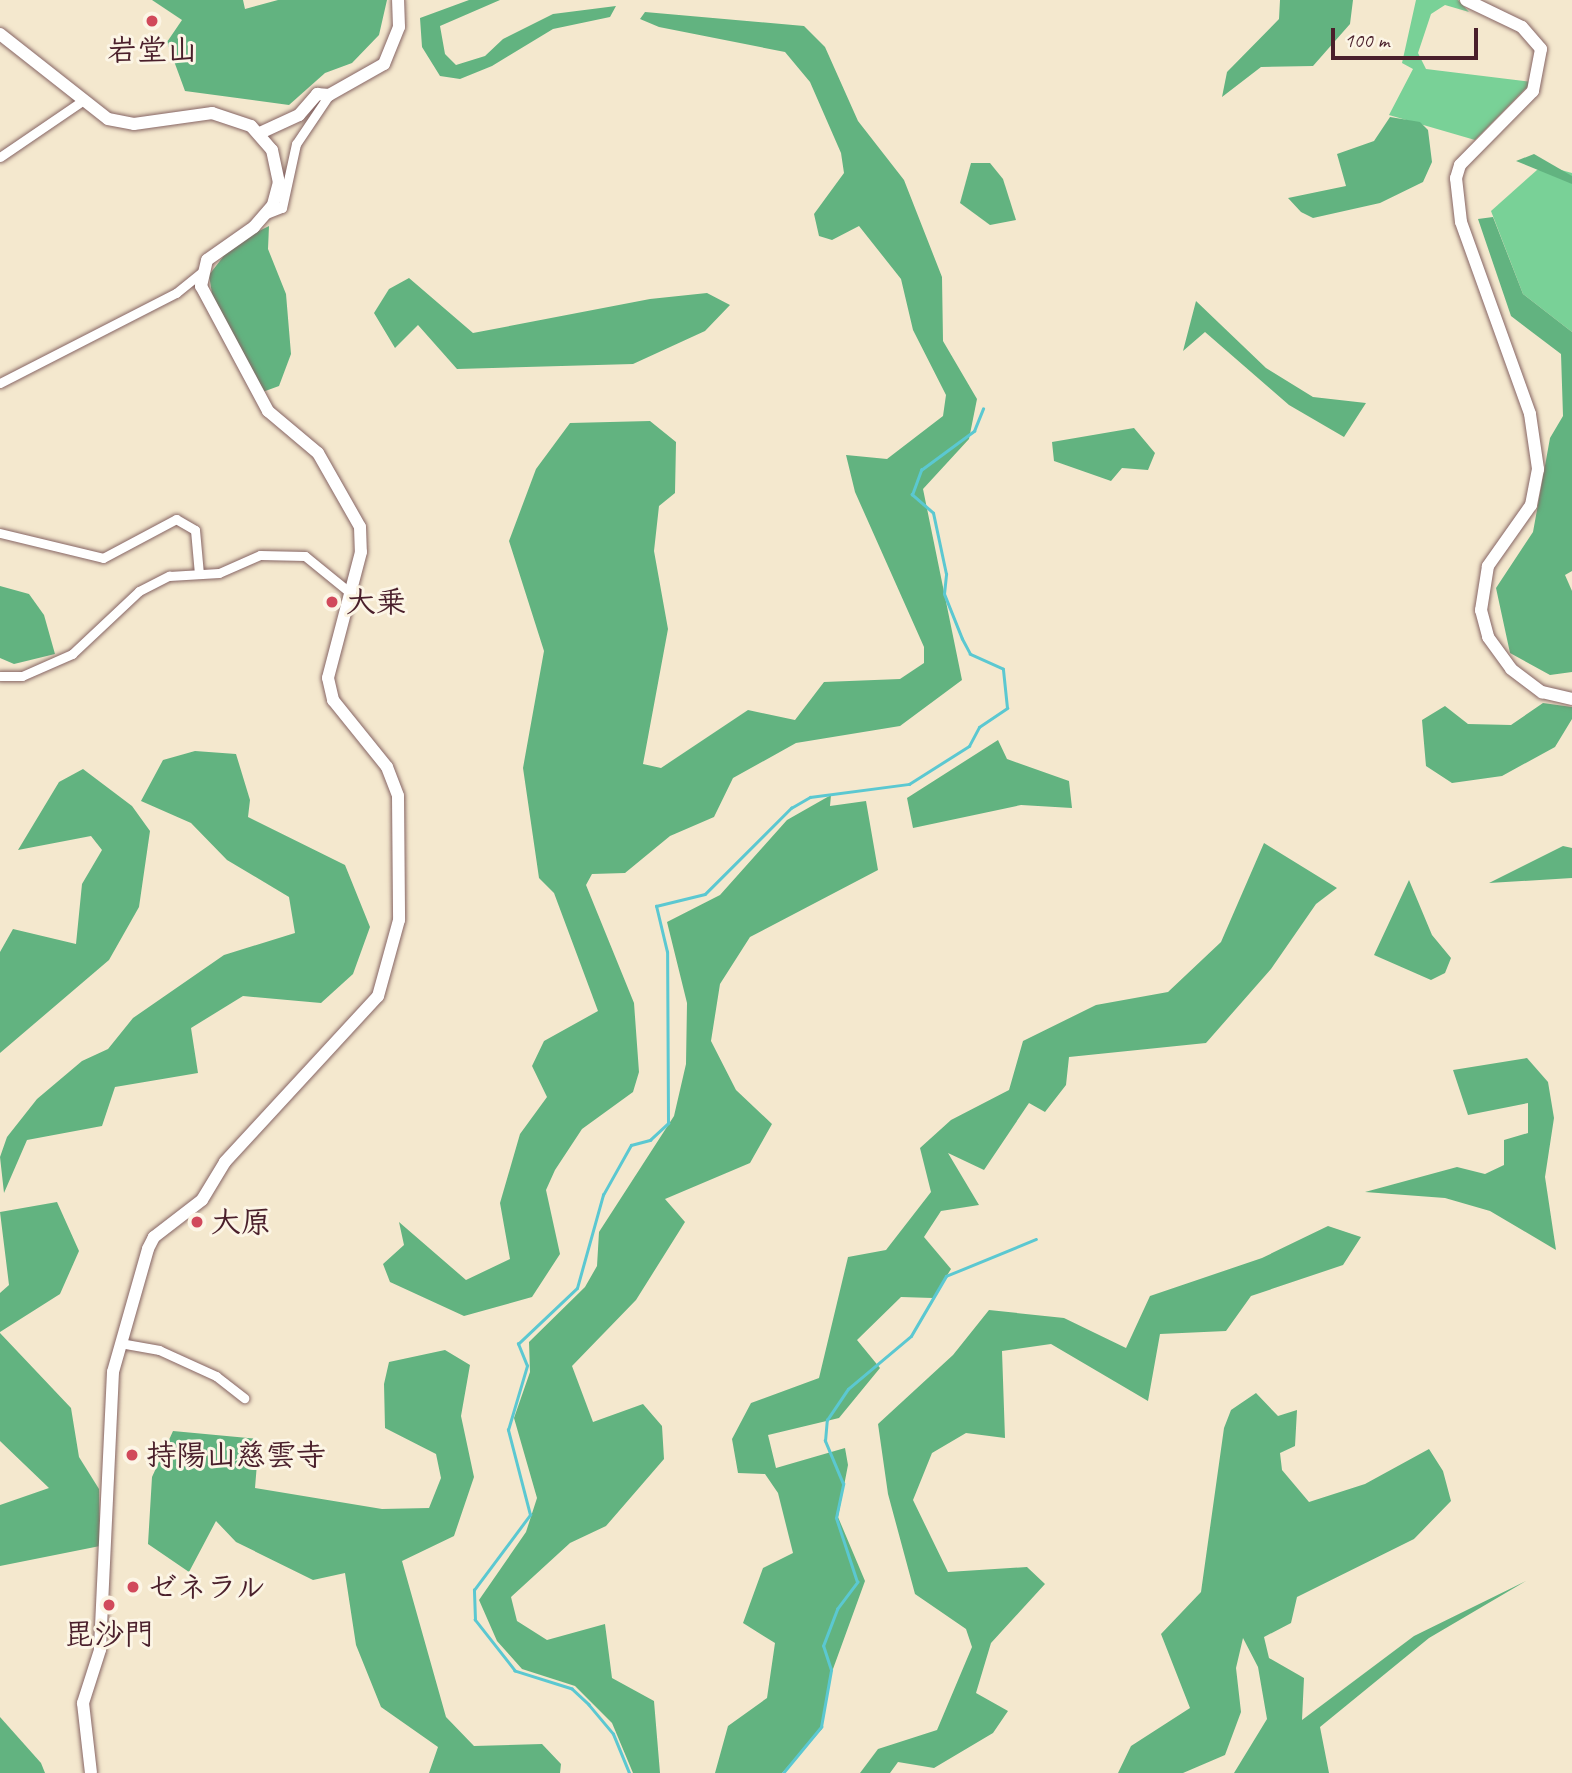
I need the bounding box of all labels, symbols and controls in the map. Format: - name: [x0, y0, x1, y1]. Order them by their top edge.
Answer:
- marker: 岩堂山: [144, 13, 160, 29]
- scale bar: [1334, 14, 1481, 58]
- text: 100 m: [1344, 27, 1389, 53]
- place label: 岩堂山: [107, 32, 197, 68]
- place label: 大乗: [346, 584, 406, 620]
- marker: 大乗: [324, 594, 340, 610]
- place label: 大原: [211, 1204, 271, 1240]
- marker: 大原: [189, 1214, 205, 1230]
- place label: 持陽山慈雲寺: [146, 1437, 326, 1473]
- marker: 持陽山慈雲寺: [124, 1447, 140, 1463]
- place label: ゼネラル: [147, 1569, 267, 1605]
- marker: ゼネラル: [125, 1579, 141, 1595]
- marker: 毘沙門: [101, 1597, 117, 1613]
- place label: 毘沙門: [64, 1616, 154, 1652]

